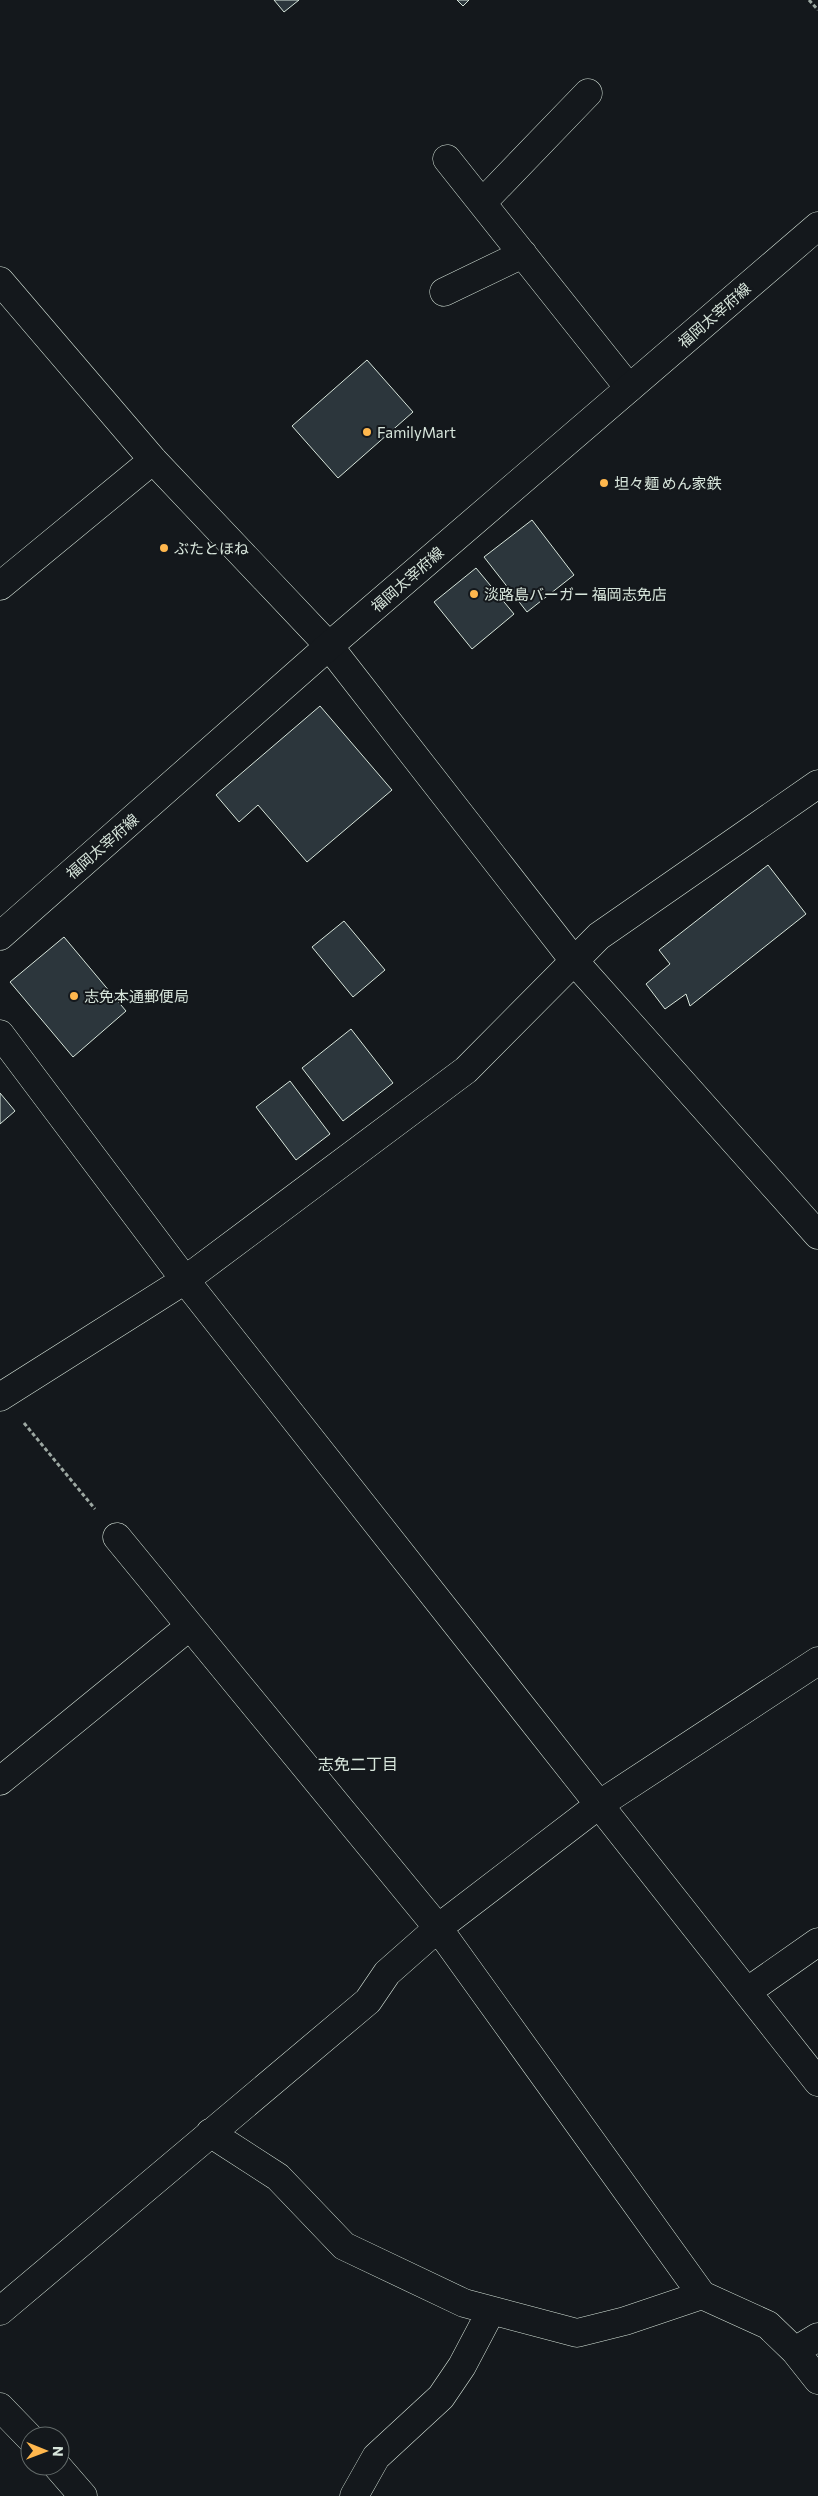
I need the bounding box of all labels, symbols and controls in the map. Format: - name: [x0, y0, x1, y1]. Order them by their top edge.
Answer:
- street label: 福岡太宰府線: [674, 279, 754, 351]
- place label: FamilyMart: [377, 423, 456, 441]
- marker: FamilyMart: [361, 426, 373, 438]
- place label: 坦々麺 めん家鉄: [614, 474, 722, 492]
- marker: 坦々麺 めん家鉄: [598, 477, 610, 489]
- place label: ぶたとほね: [174, 539, 249, 557]
- marker: ぶたとほね: [158, 542, 170, 554]
- street label: 福岡太宰府線: [367, 543, 447, 615]
- place label: 淡路島バーガー 福岡志免店: [484, 585, 667, 603]
- marker: 淡路島バーガー 福岡志免店: [468, 588, 480, 600]
- street label: 福岡太宰府線: [62, 810, 142, 882]
- place label: 志免本通郵便局: [84, 987, 189, 1005]
- marker: 志免本通郵便局: [68, 990, 80, 1002]
- district label: 志免二丁目: [318, 1754, 398, 1773]
- north arrow: [20, 2426, 70, 2476]
- text: N: [50, 2446, 67, 2457]

